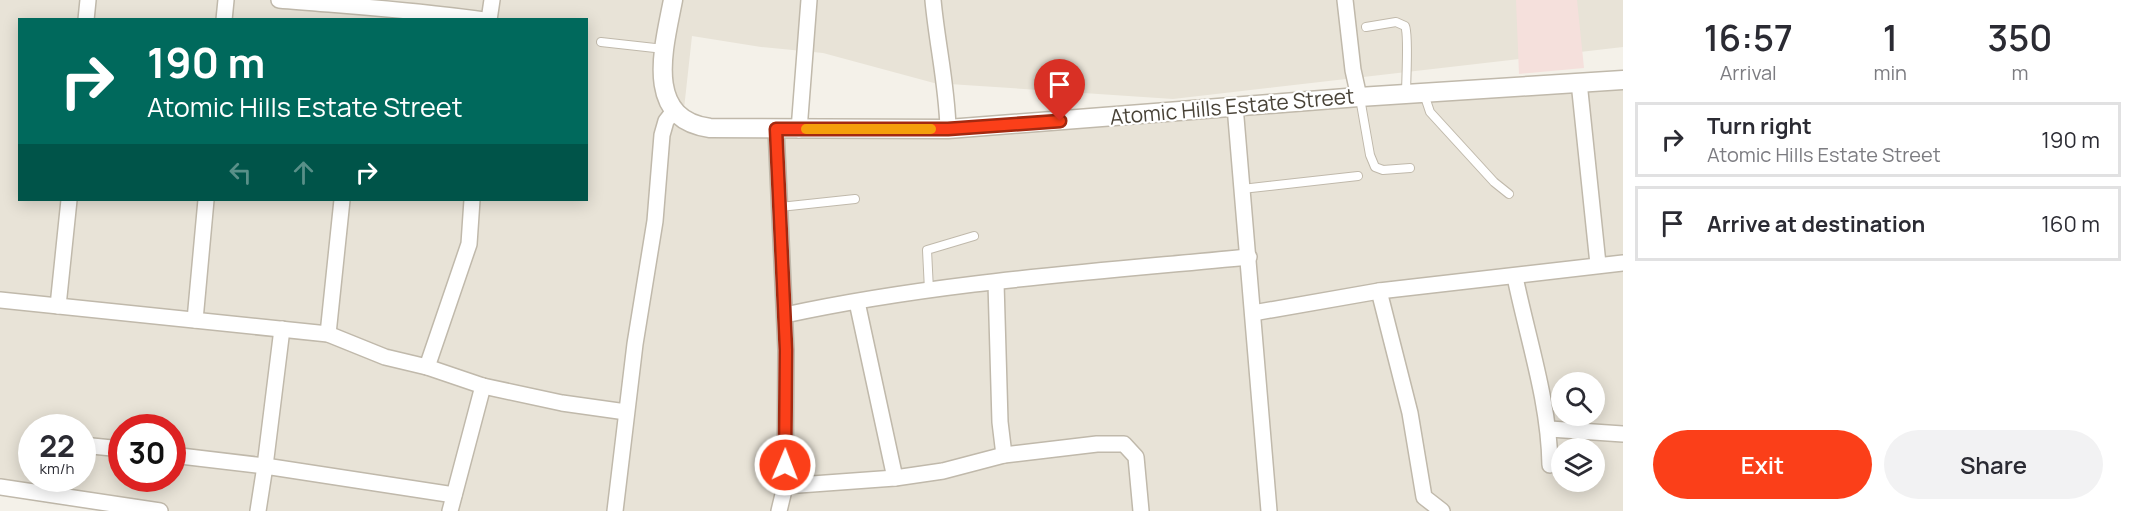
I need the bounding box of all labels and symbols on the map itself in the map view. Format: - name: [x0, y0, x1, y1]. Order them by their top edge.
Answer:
- pin: [1034, 59, 1085, 121]
- street label: Atomic Hills Estate Street: [1108, 81, 1355, 131]
- speed limit sign: 30: [108, 414, 186, 492]
- position arrow: [753, 433, 817, 497]

